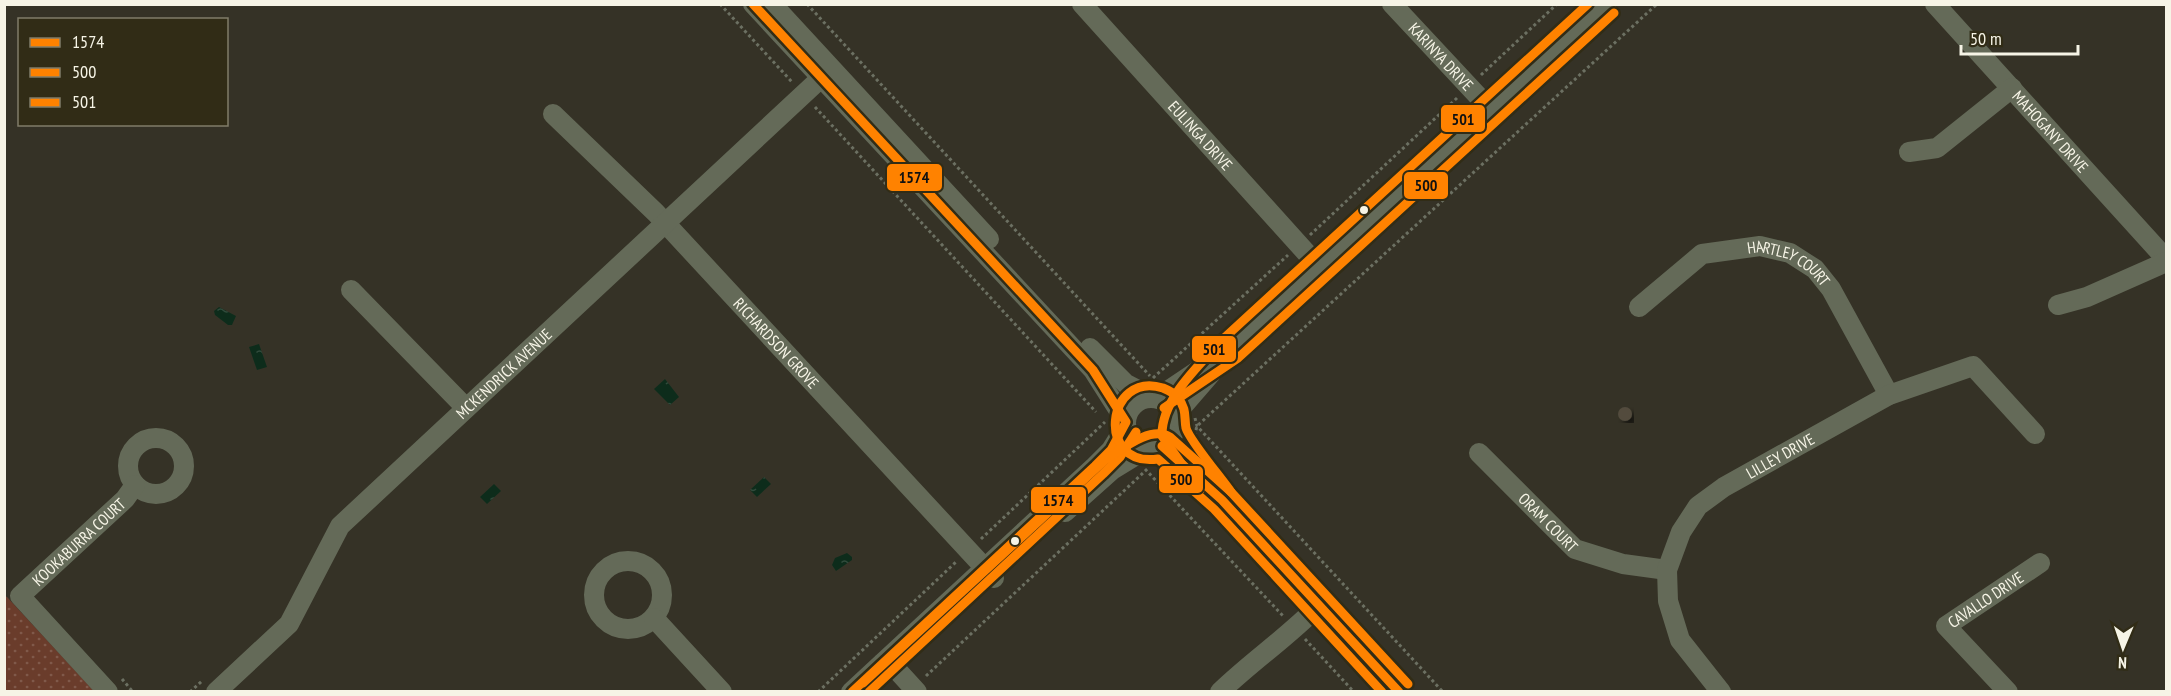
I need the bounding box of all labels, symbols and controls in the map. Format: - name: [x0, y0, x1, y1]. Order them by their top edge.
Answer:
- legend: [18, 18, 228, 126]
- street label: KARINYA DRIVE: [1404, 18, 1478, 95]
- scale bar: [1961, 18, 2078, 56]
- text: 50 m: [1970, 27, 2002, 50]
- text: 1574: [72, 30, 104, 53]
- text: 500: [72, 60, 96, 83]
- street label: MAHOGANY DRIVE: [2008, 86, 2093, 177]
- text: 501: [72, 90, 96, 113]
- street label: EULINGA DRIVE: [1164, 97, 1237, 174]
- line badge: 501: [1440, 104, 1486, 133]
- text: 501: [1452, 109, 1474, 129]
- line badge: 1574: [886, 163, 943, 192]
- text: 1574: [899, 167, 930, 187]
- line badge: 500: [1403, 171, 1449, 200]
- text: 500: [1415, 175, 1438, 195]
- unlabelled marker: [1358, 204, 1370, 216]
- street label: HARTLEY COURT: [1746, 236, 1835, 290]
- street label: RICHARDSON GROVE: [729, 293, 823, 393]
- street label: MCKENDRICK AVENUE: [452, 324, 556, 423]
- line badge: 501: [1191, 335, 1237, 363]
- text: 501: [1203, 339, 1225, 359]
- street label: LILLEY DRIVE: [1742, 429, 1818, 483]
- line badge: 500: [1158, 465, 1204, 494]
- text: 500: [1170, 469, 1193, 489]
- line badge: 1574: [1030, 486, 1087, 514]
- street label: ORAM COURT: [1515, 489, 1582, 556]
- text: 1574: [1043, 490, 1074, 510]
- street label: KOOKABURRA COURT: [28, 494, 129, 590]
- unlabelled marker: [1009, 535, 1021, 547]
- street label: CAVALLO DRIVE: [1944, 567, 2027, 632]
- north arrow: [2093, 618, 2153, 678]
- text: N: [2118, 653, 2127, 673]

